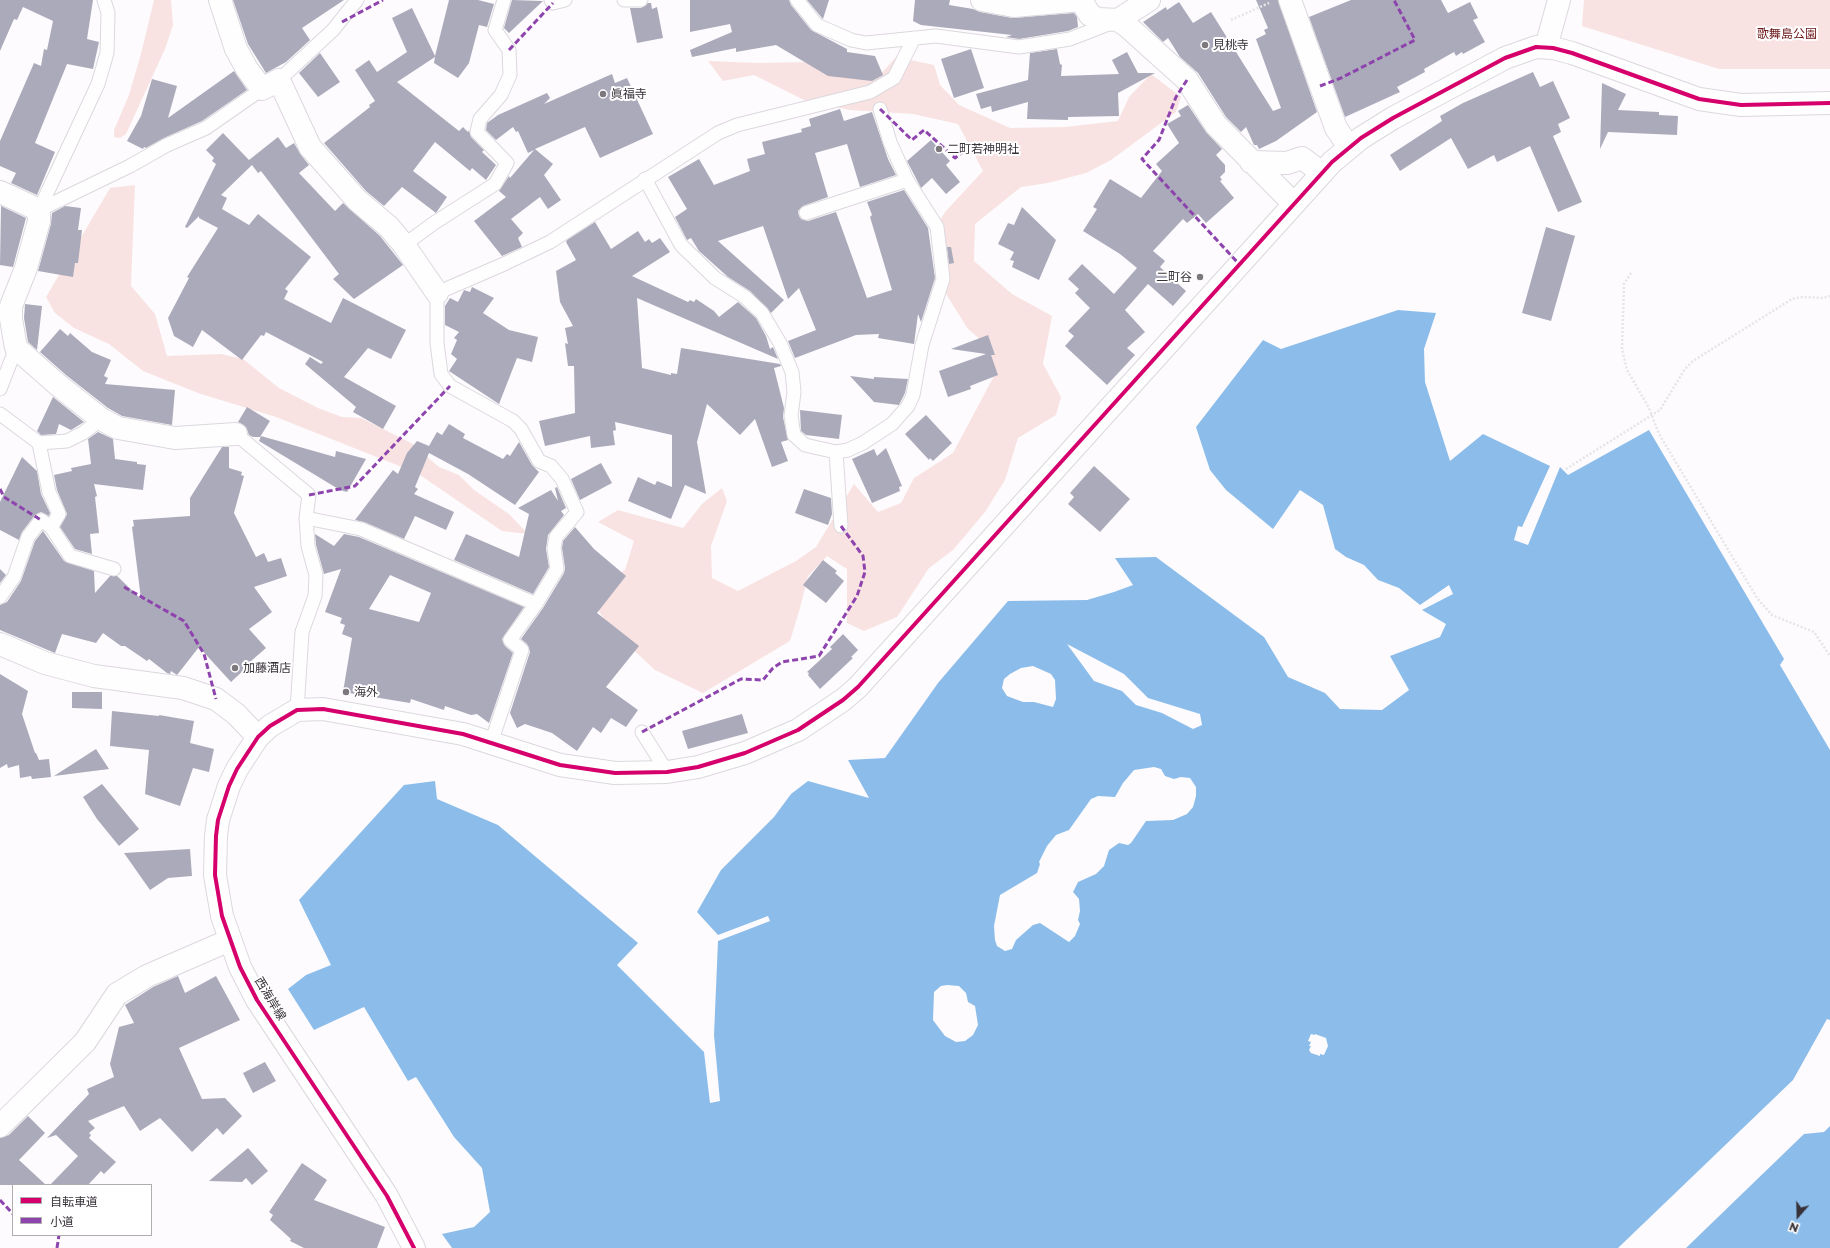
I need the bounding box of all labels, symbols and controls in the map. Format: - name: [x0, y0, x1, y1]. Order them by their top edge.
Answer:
- park label: 歌舞島公園: [1757, 27, 1817, 41]
- place label: 見桃寺: [1213, 38, 1249, 52]
- marker: 見桃寺: [1200, 40, 1210, 50]
- place label: 眞福寺: [611, 87, 647, 101]
- marker: 眞福寺: [598, 89, 608, 99]
- place label: 二町若神明社: [947, 142, 1019, 156]
- marker: 二町若神明社: [934, 144, 944, 154]
- place label: 二町谷: [1156, 270, 1192, 284]
- marker: 二町谷: [1195, 272, 1205, 282]
- place label: 加藤酒店: [243, 661, 291, 675]
- marker: 加藤酒店: [230, 663, 240, 673]
- place label: 海外: [354, 685, 378, 699]
- marker: 海外: [341, 687, 351, 697]
- street label: 西海岸線: [251, 975, 289, 1023]
- legend: [12, 1184, 152, 1236]
- text: 自転車道: [50, 1194, 98, 1209]
- north arrow: [1778, 1196, 1818, 1236]
- text: 小道: [50, 1214, 74, 1229]
- text: N: [1787, 1219, 1800, 1235]

